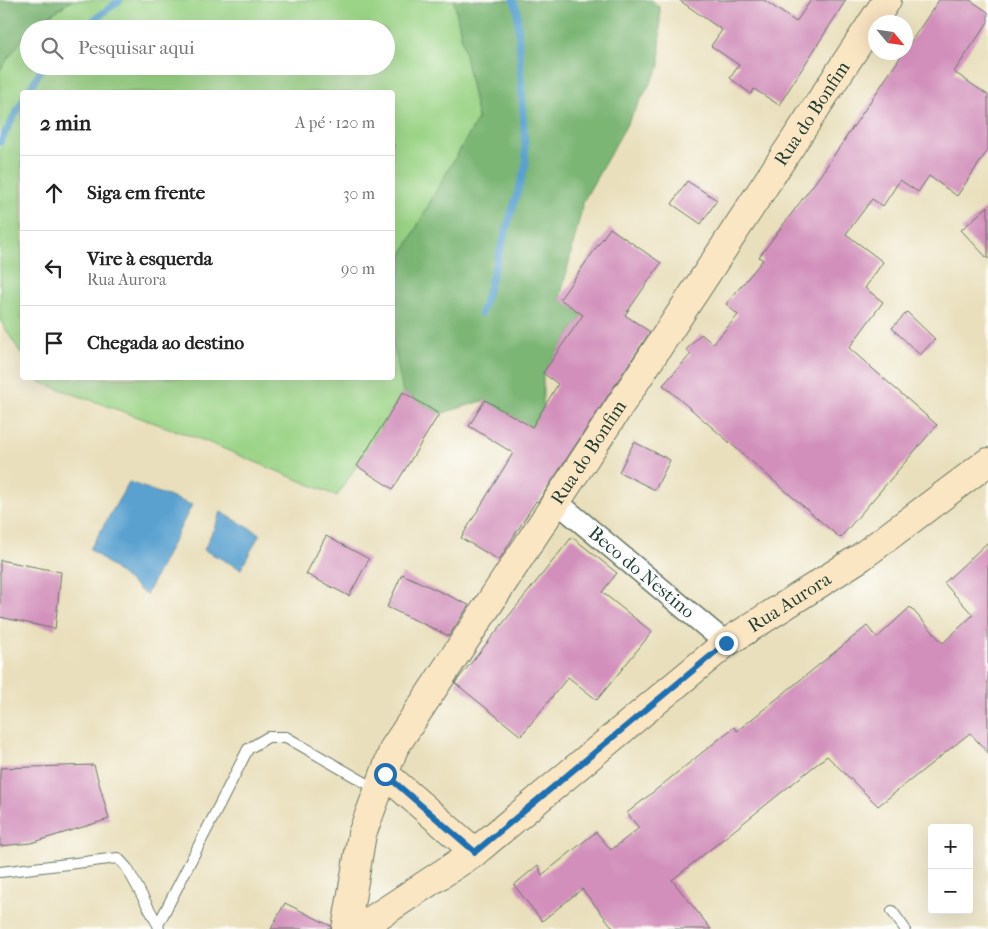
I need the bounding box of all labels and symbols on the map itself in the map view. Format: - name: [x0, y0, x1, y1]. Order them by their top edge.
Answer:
- north arrow: [868, 15, 913, 60]
- street label: Rua do Bonfim: [770, 57, 855, 170]
- street label: Rua do Bonfim: [546, 396, 631, 509]
- street label: Beco do Nestino: [584, 522, 699, 623]
- street label: Rua Aurora: [744, 568, 835, 637]
- route end: [715, 632, 738, 655]
- route start: [374, 763, 397, 786]

